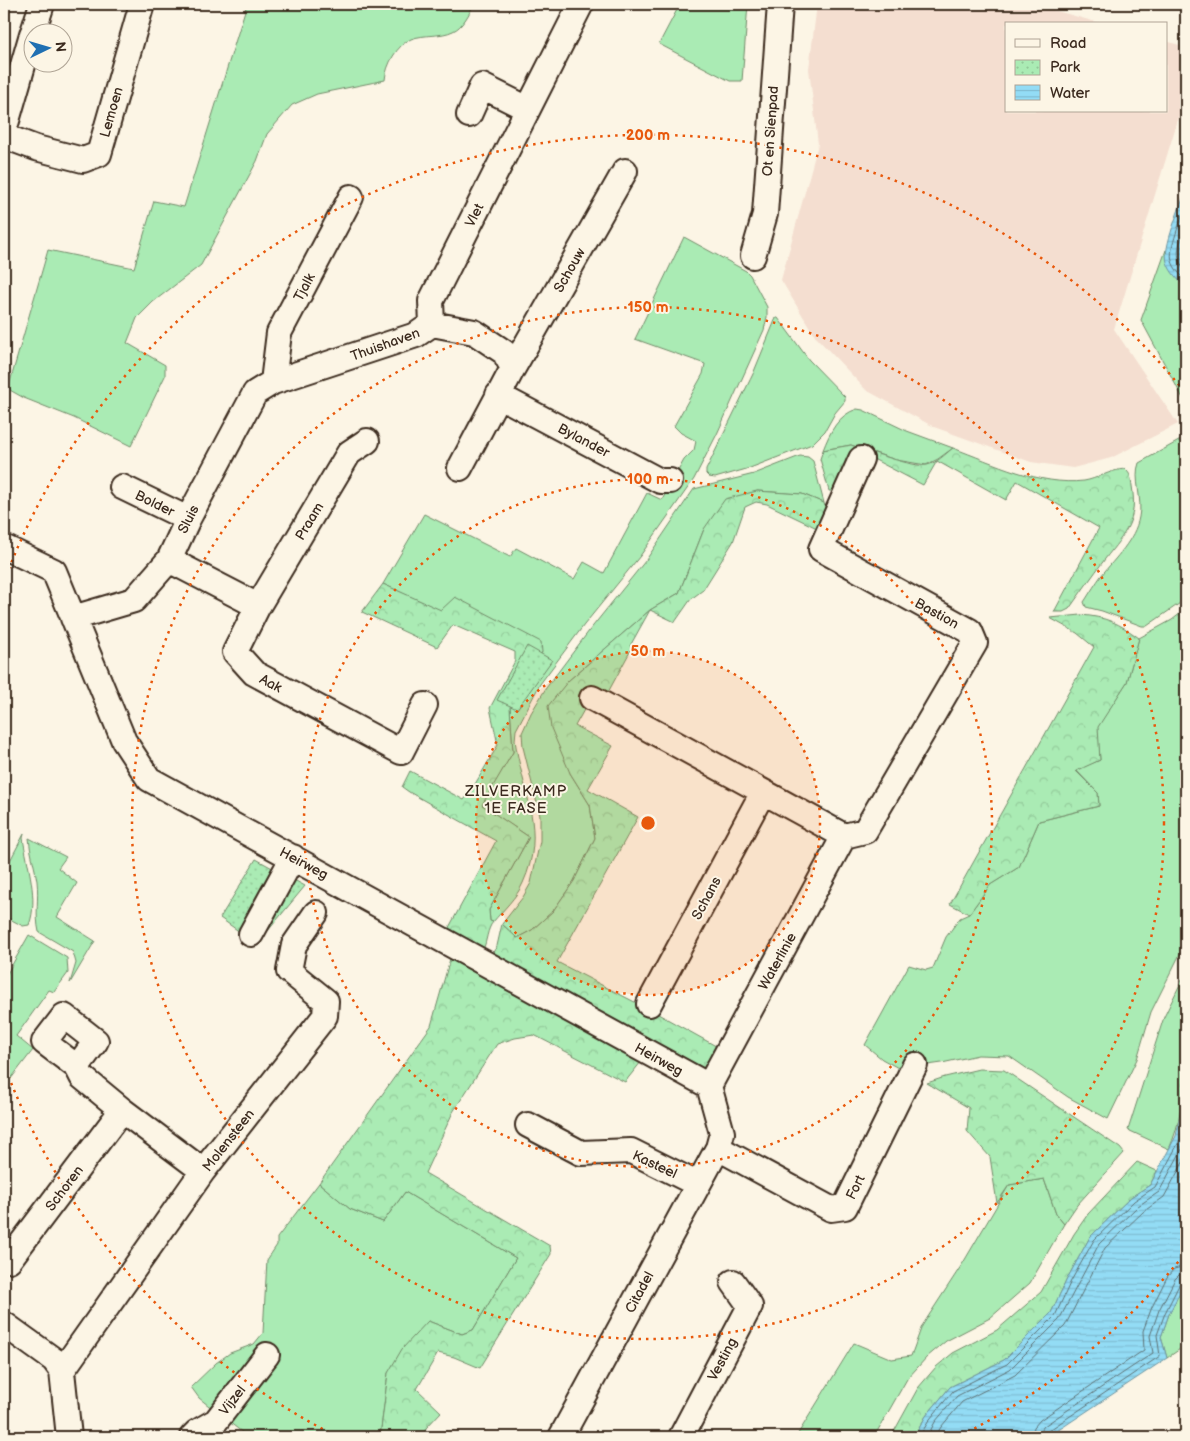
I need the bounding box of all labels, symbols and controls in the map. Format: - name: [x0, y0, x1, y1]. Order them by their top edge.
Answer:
- north arrow: [22, 22, 72, 72]
- legend: [1005, 22, 1168, 112]
- text: Road: [1050, 34, 1086, 53]
- text: N: [52, 41, 69, 53]
- text: Park: [1050, 58, 1081, 77]
- text: Water: [1050, 84, 1090, 103]
- street label: Lemoen: [96, 85, 127, 139]
- street label: Ot en Sienpad: [759, 85, 782, 177]
- text: 200 m: [626, 126, 670, 145]
- street label: Vlet: [461, 200, 488, 230]
- street label: Schouw: [550, 244, 589, 296]
- street label: Tjalk: [290, 270, 319, 304]
- text: 150 m: [627, 298, 669, 317]
- street label: Thuishaven: [348, 324, 422, 365]
- street label: Bylander: [555, 420, 613, 462]
- text: 100 m: [627, 470, 669, 489]
- street label: Bolder: [132, 487, 178, 521]
- street label: Praam: [292, 499, 327, 543]
- street label: Sluis: [174, 502, 203, 536]
- street label: Bastion: [912, 594, 962, 633]
- text: 50 m: [631, 642, 666, 661]
- street label: Aak: [257, 671, 285, 696]
- district label: ZILVERKAMP 1E FASE: [464, 782, 567, 818]
- centre of rings: [639, 814, 657, 832]
- street label: Heirweg: [277, 844, 331, 883]
- street label: Schans: [688, 874, 725, 923]
- street label: Waterlinie: [755, 930, 800, 993]
- street label: Heirweg: [632, 1039, 686, 1080]
- street label: Molensteen: [199, 1106, 258, 1175]
- street label: Kasteel: [630, 1147, 680, 1182]
- street label: Schoren: [42, 1162, 87, 1214]
- street label: Fort: [842, 1171, 869, 1202]
- street label: Citadel: [621, 1269, 657, 1316]
- street label: Vesting: [704, 1335, 741, 1384]
- street label: Vijzel: [215, 1382, 249, 1419]

